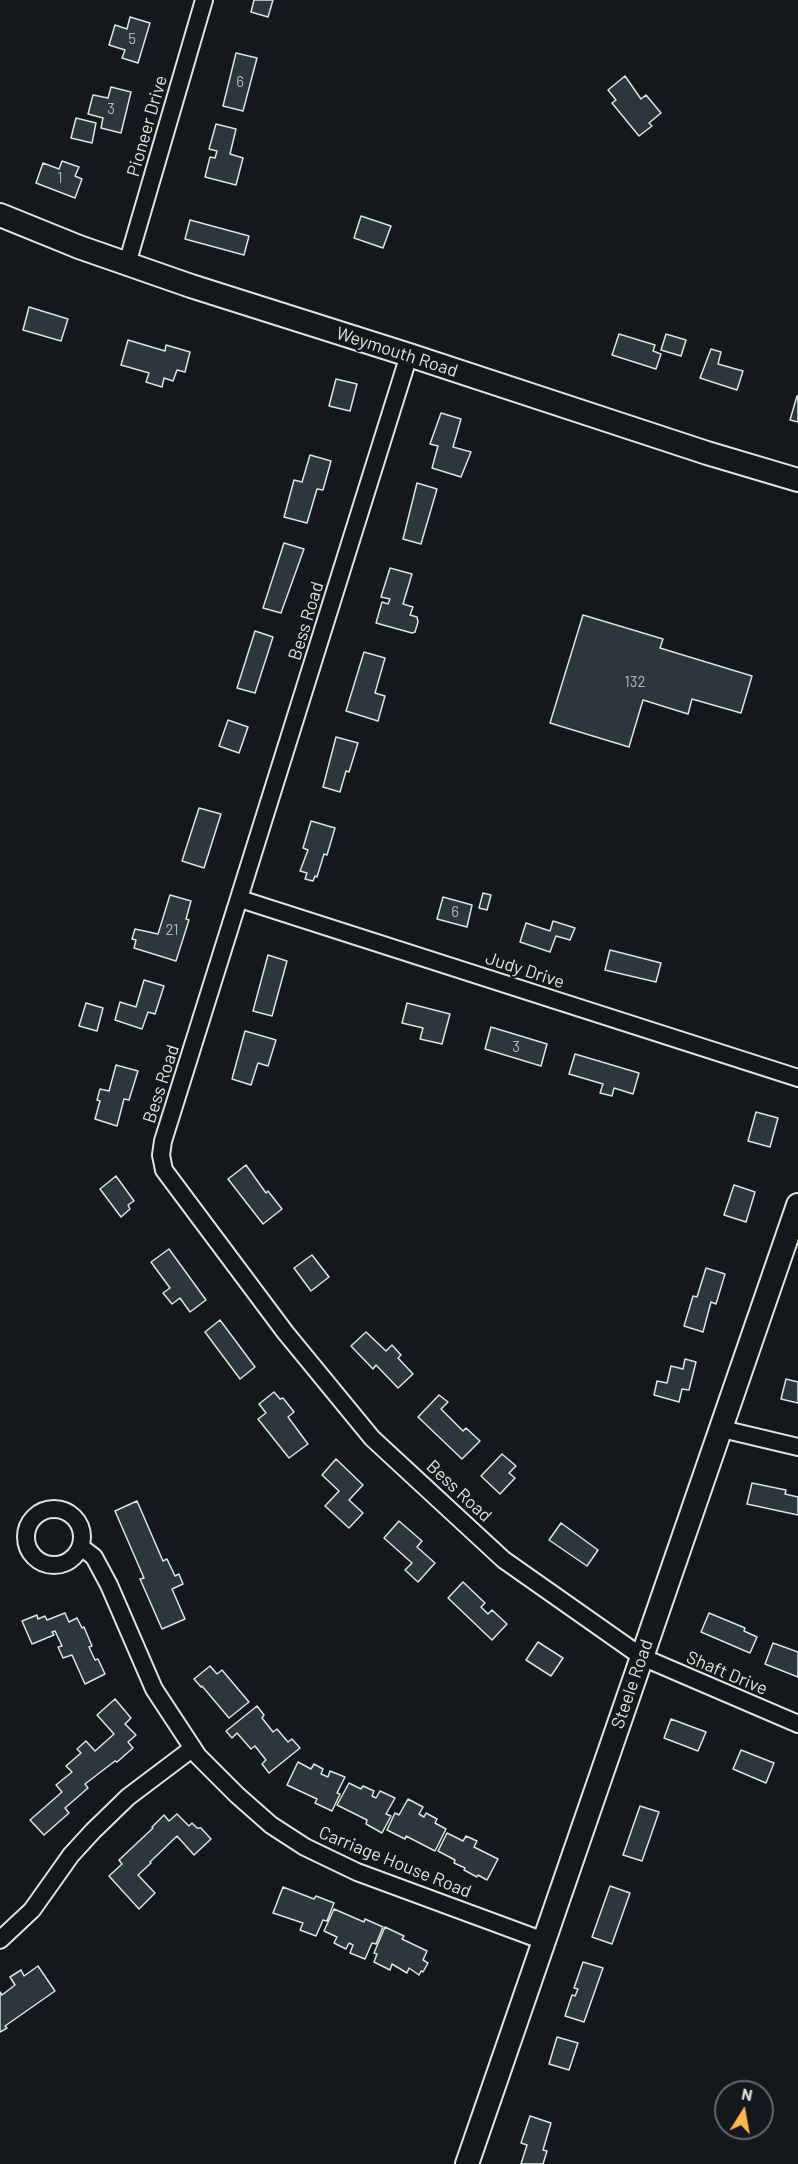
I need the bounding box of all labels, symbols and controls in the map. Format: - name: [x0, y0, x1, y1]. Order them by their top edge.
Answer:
- house number: 5: [128, 30, 136, 48]
- street label: Pioneer Drive: [122, 73, 172, 179]
- house number: 6: [236, 73, 244, 91]
- house number: 3: [107, 100, 115, 118]
- house number: 1: [57, 169, 63, 187]
- street label: Weymouth Road: [334, 322, 460, 382]
- street label: Bess Road: [284, 579, 328, 663]
- house number: 132: [624, 673, 646, 691]
- house number: 6: [451, 903, 459, 921]
- house number: 21: [165, 921, 179, 939]
- street label: Judy Drive: [483, 947, 567, 993]
- house number: 3: [512, 1038, 520, 1056]
- street label: Bess Road: [138, 1042, 184, 1126]
- street label: Bess Road: [422, 1455, 496, 1527]
- street label: Steele Road: [607, 1636, 657, 1732]
- street label: Shaft Drive: [683, 1646, 771, 1700]
- street label: Carriage House Road: [316, 1822, 474, 1902]
- north arrow: [714, 2080, 774, 2140]
- text: N: [740, 2083, 754, 2104]

